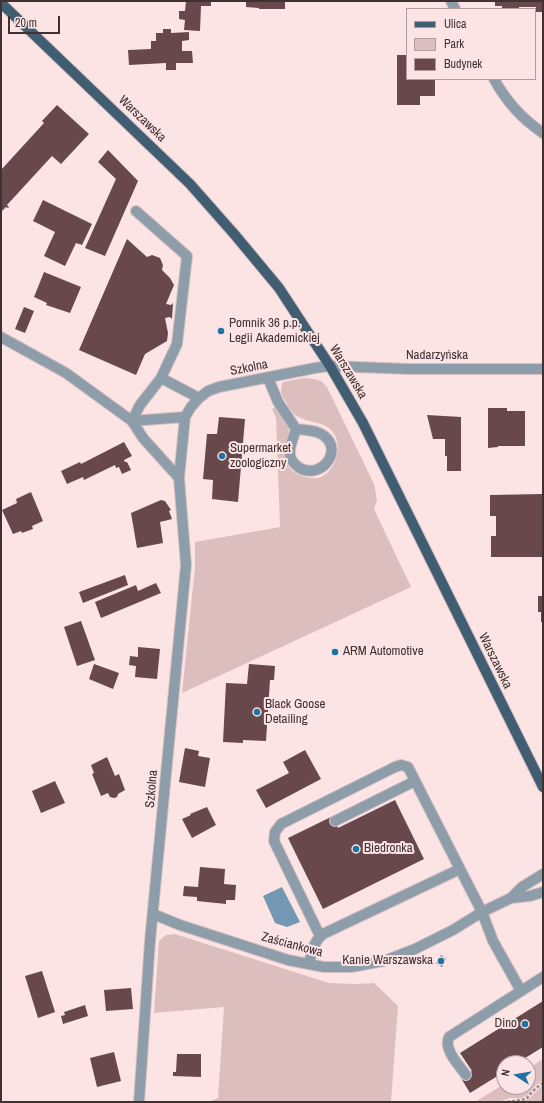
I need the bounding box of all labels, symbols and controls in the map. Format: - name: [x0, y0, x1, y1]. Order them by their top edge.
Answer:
- scale bar: [10, 8, 62, 34]
- legend: [406, 8, 536, 80]
- text: 20 m: [15, 15, 37, 31]
- text: Ulica: [444, 16, 466, 32]
- text: Park: [444, 36, 464, 52]
- text: Budynek: [444, 56, 482, 72]
- street label: Warszawska: [115, 93, 169, 145]
- place label: Pomnik 36 p.p. Legii Akademickiej: [229, 316, 320, 347]
- marker: Pomnik 36 p.p. Legii Akademickiej: [216, 326, 226, 336]
- street label: Warszawska: [326, 342, 370, 402]
- street label: Nadarzyńska: [406, 348, 468, 364]
- street label: Szkolna: [229, 357, 269, 379]
- place label: Supermarket zoologiczny: [230, 441, 291, 472]
- marker: Supermarket zoologiczny: [217, 451, 227, 461]
- street label: Warszawska: [475, 631, 515, 691]
- place label: ARM Automotive: [343, 644, 424, 660]
- marker: ARM Automotive: [330, 647, 340, 657]
- place label: Black Goose Detailing: [265, 697, 325, 728]
- marker: Black Goose Detailing: [252, 707, 262, 717]
- street label: Szkolna: [143, 769, 161, 809]
- place label: Biedronka: [364, 841, 413, 857]
- marker: Biedronka: [351, 844, 361, 854]
- street label: Zaściankowa: [260, 929, 324, 961]
- place label: Kanie Warszawska: [342, 953, 433, 969]
- marker: Kanie Warszawska: [436, 956, 446, 966]
- place label: Dino: [494, 1016, 517, 1032]
- marker: Dino: [520, 1019, 530, 1029]
- north arrow: [496, 1055, 536, 1095]
- text: N: [498, 1068, 513, 1077]

